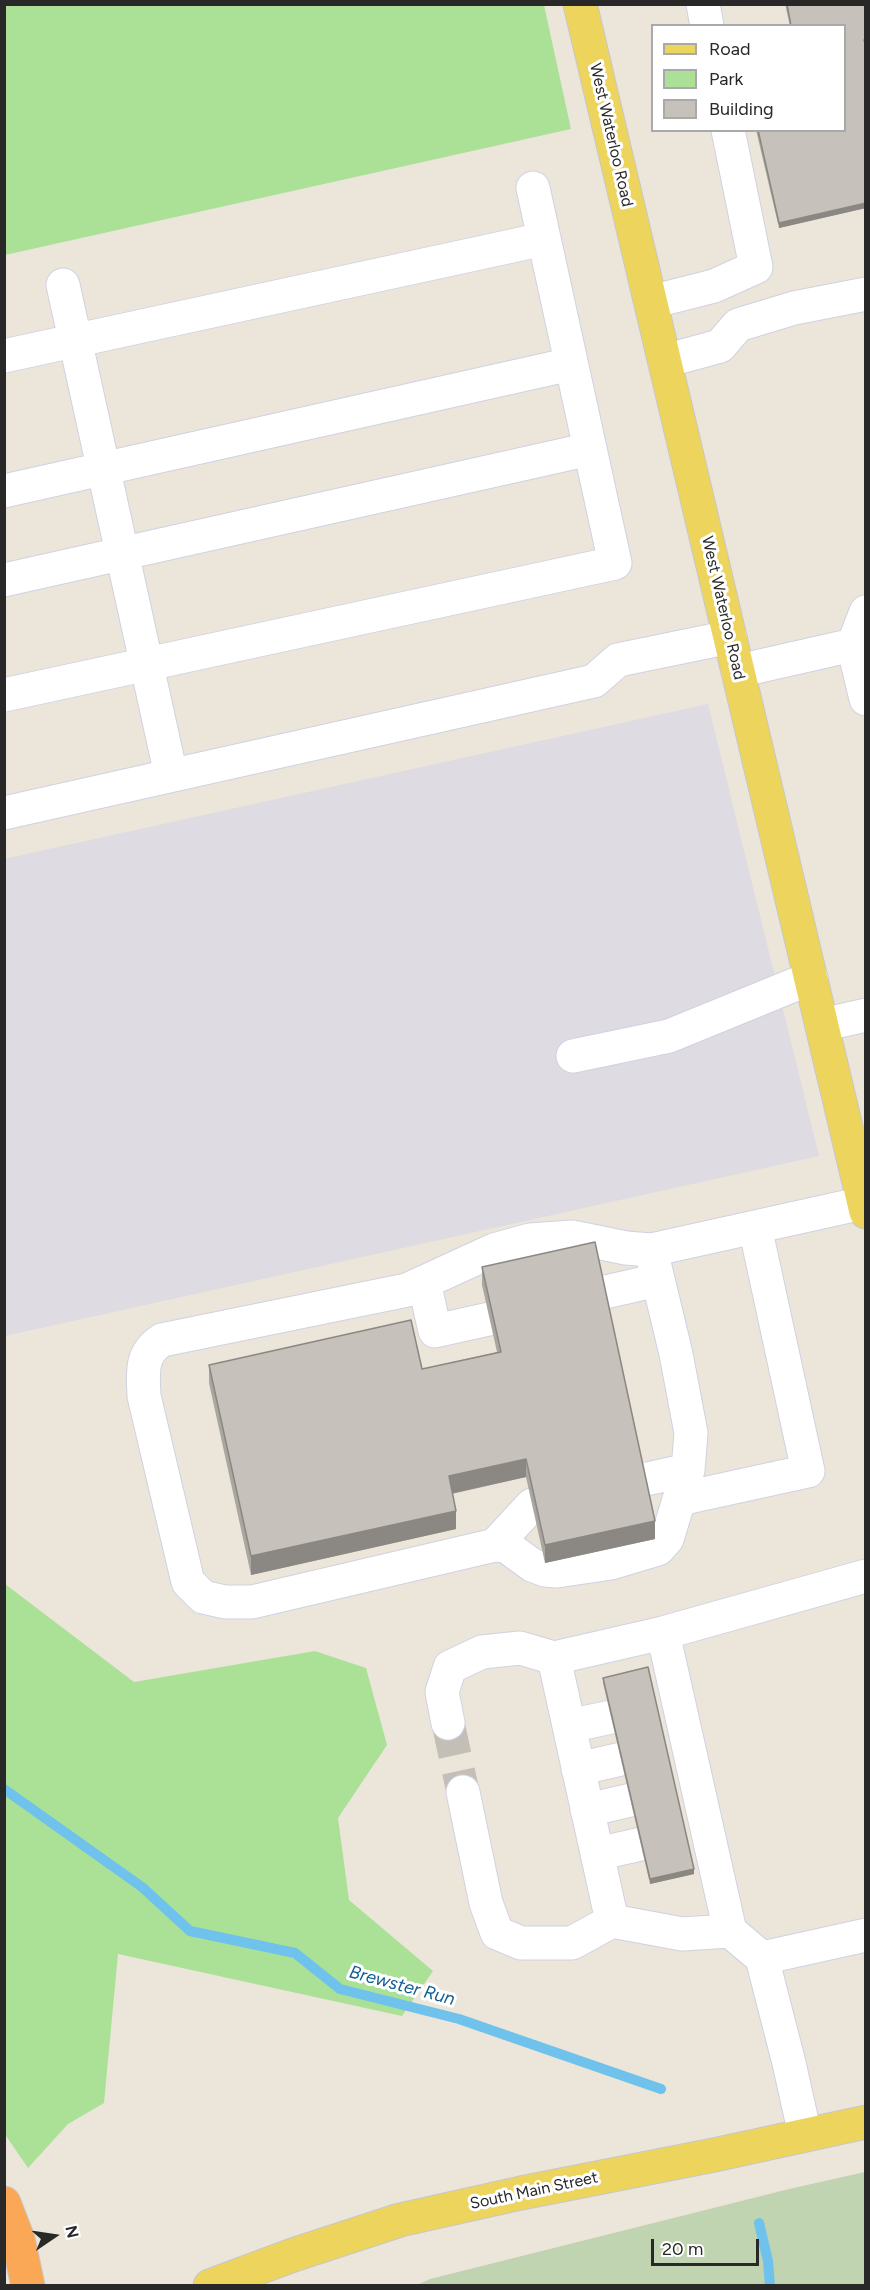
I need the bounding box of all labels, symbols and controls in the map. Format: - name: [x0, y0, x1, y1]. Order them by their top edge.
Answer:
- legend: [651, 24, 846, 132]
- text: Road: [709, 38, 750, 60]
- street label: West Waterloo Road: [585, 61, 637, 209]
- text: Park: [709, 68, 743, 90]
- text: Building: [709, 98, 774, 120]
- street label: West Waterloo Road: [697, 534, 749, 682]
- water label: Brewster Run: [347, 1962, 457, 2010]
- street label: South Main Street: [468, 2168, 600, 2214]
- north arrow: [24, 2206, 84, 2266]
- text: N: [61, 2224, 83, 2240]
- scale bar: [654, 2227, 762, 2265]
- text: 20 m: [662, 2238, 703, 2260]

